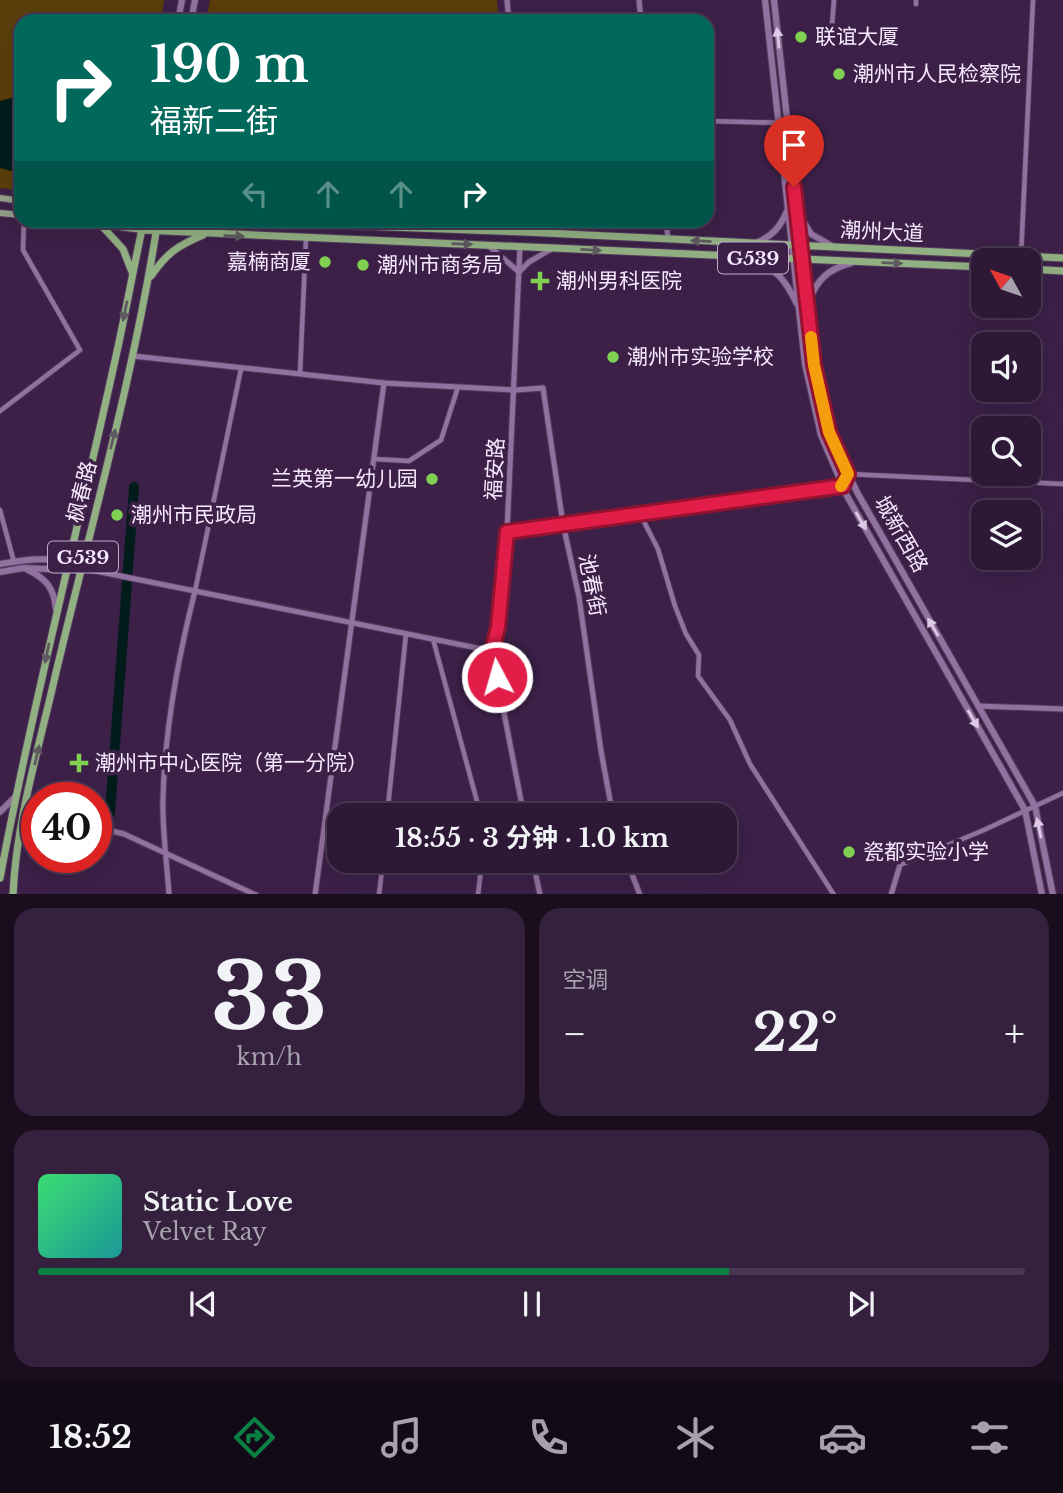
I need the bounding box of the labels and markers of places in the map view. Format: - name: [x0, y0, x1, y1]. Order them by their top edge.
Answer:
- place label: 联谊大厦: [815, 24, 899, 50]
- marker: 联谊大厦: [793, 29, 809, 45]
- place label: 潮州市人民检察院: [853, 61, 1021, 87]
- marker: 潮州市人民检察院: [831, 66, 847, 82]
- pin: [764, 115, 824, 187]
- place label: 嘉楠商厦: [227, 249, 311, 275]
- place label: 潮州市商务局: [377, 252, 503, 278]
- marker: 嘉楠商厦: [317, 254, 333, 270]
- marker: 潮州市商务局: [355, 257, 371, 273]
- place label: 潮州男科医院: [556, 268, 682, 294]
- marker: 潮州男科医院: [530, 271, 550, 291]
- place label: 潮州市实验学校: [627, 344, 774, 370]
- marker: 潮州市实验学校: [605, 349, 621, 365]
- place label: 兰英第一幼儿园: [271, 466, 418, 492]
- marker: 兰英第一幼儿园: [424, 471, 440, 487]
- place label: 潮州市民政局: [131, 502, 257, 528]
- marker: 潮州市民政局: [109, 507, 125, 523]
- place label: 潮州市中心医院（第一分院）: [95, 750, 368, 776]
- marker: 潮州市中心医院（第一分院）: [69, 753, 89, 773]
- place label: 瓷都实验小学: [863, 839, 989, 865]
- marker: 瓷都实验小学: [841, 844, 857, 860]

